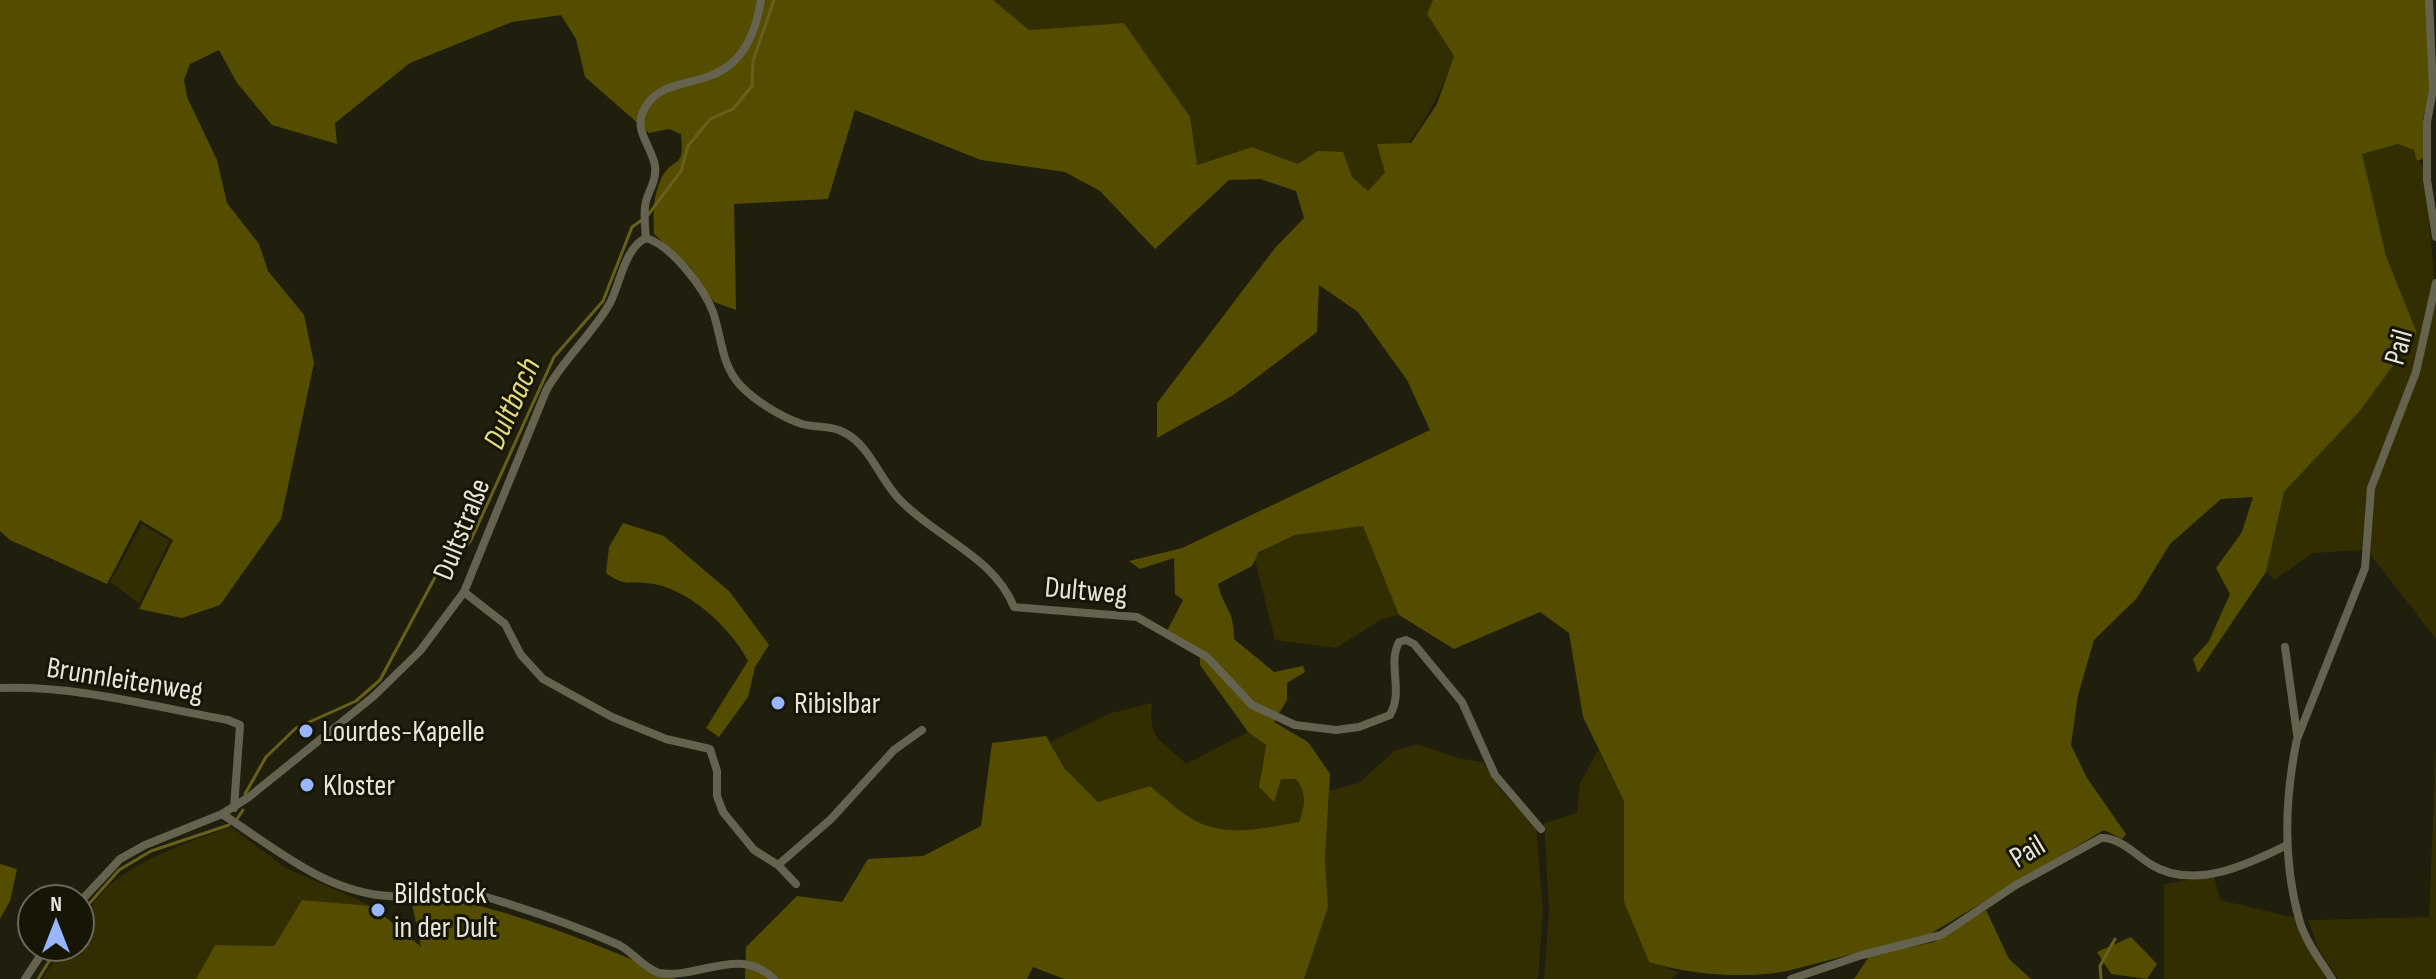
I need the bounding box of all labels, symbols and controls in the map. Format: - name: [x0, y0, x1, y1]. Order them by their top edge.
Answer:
- street label: Pail: [2377, 325, 2421, 369]
- water label: Dultbach: [475, 352, 550, 455]
- street label: Dultstraße: [425, 473, 498, 585]
- street label: Dultweg: [1043, 569, 1129, 613]
- street label: Brunnleitenweg: [44, 650, 206, 710]
- place label: Ribislbar: [794, 686, 881, 722]
- marker: Ribislbar: [769, 694, 787, 712]
- place label: Lourdes-Kapelle: [322, 714, 485, 750]
- marker: Lourdes-Kapelle: [297, 722, 315, 740]
- place label: Kloster: [323, 768, 395, 804]
- marker: Kloster: [298, 776, 316, 794]
- street label: Pail: [2003, 827, 2052, 876]
- place label: Bildstock in der Dult: [394, 876, 497, 946]
- north arrow: [16, 883, 96, 963]
- text: N: [50, 891, 62, 918]
- marker: Bildstock in der Dult: [369, 901, 387, 919]

